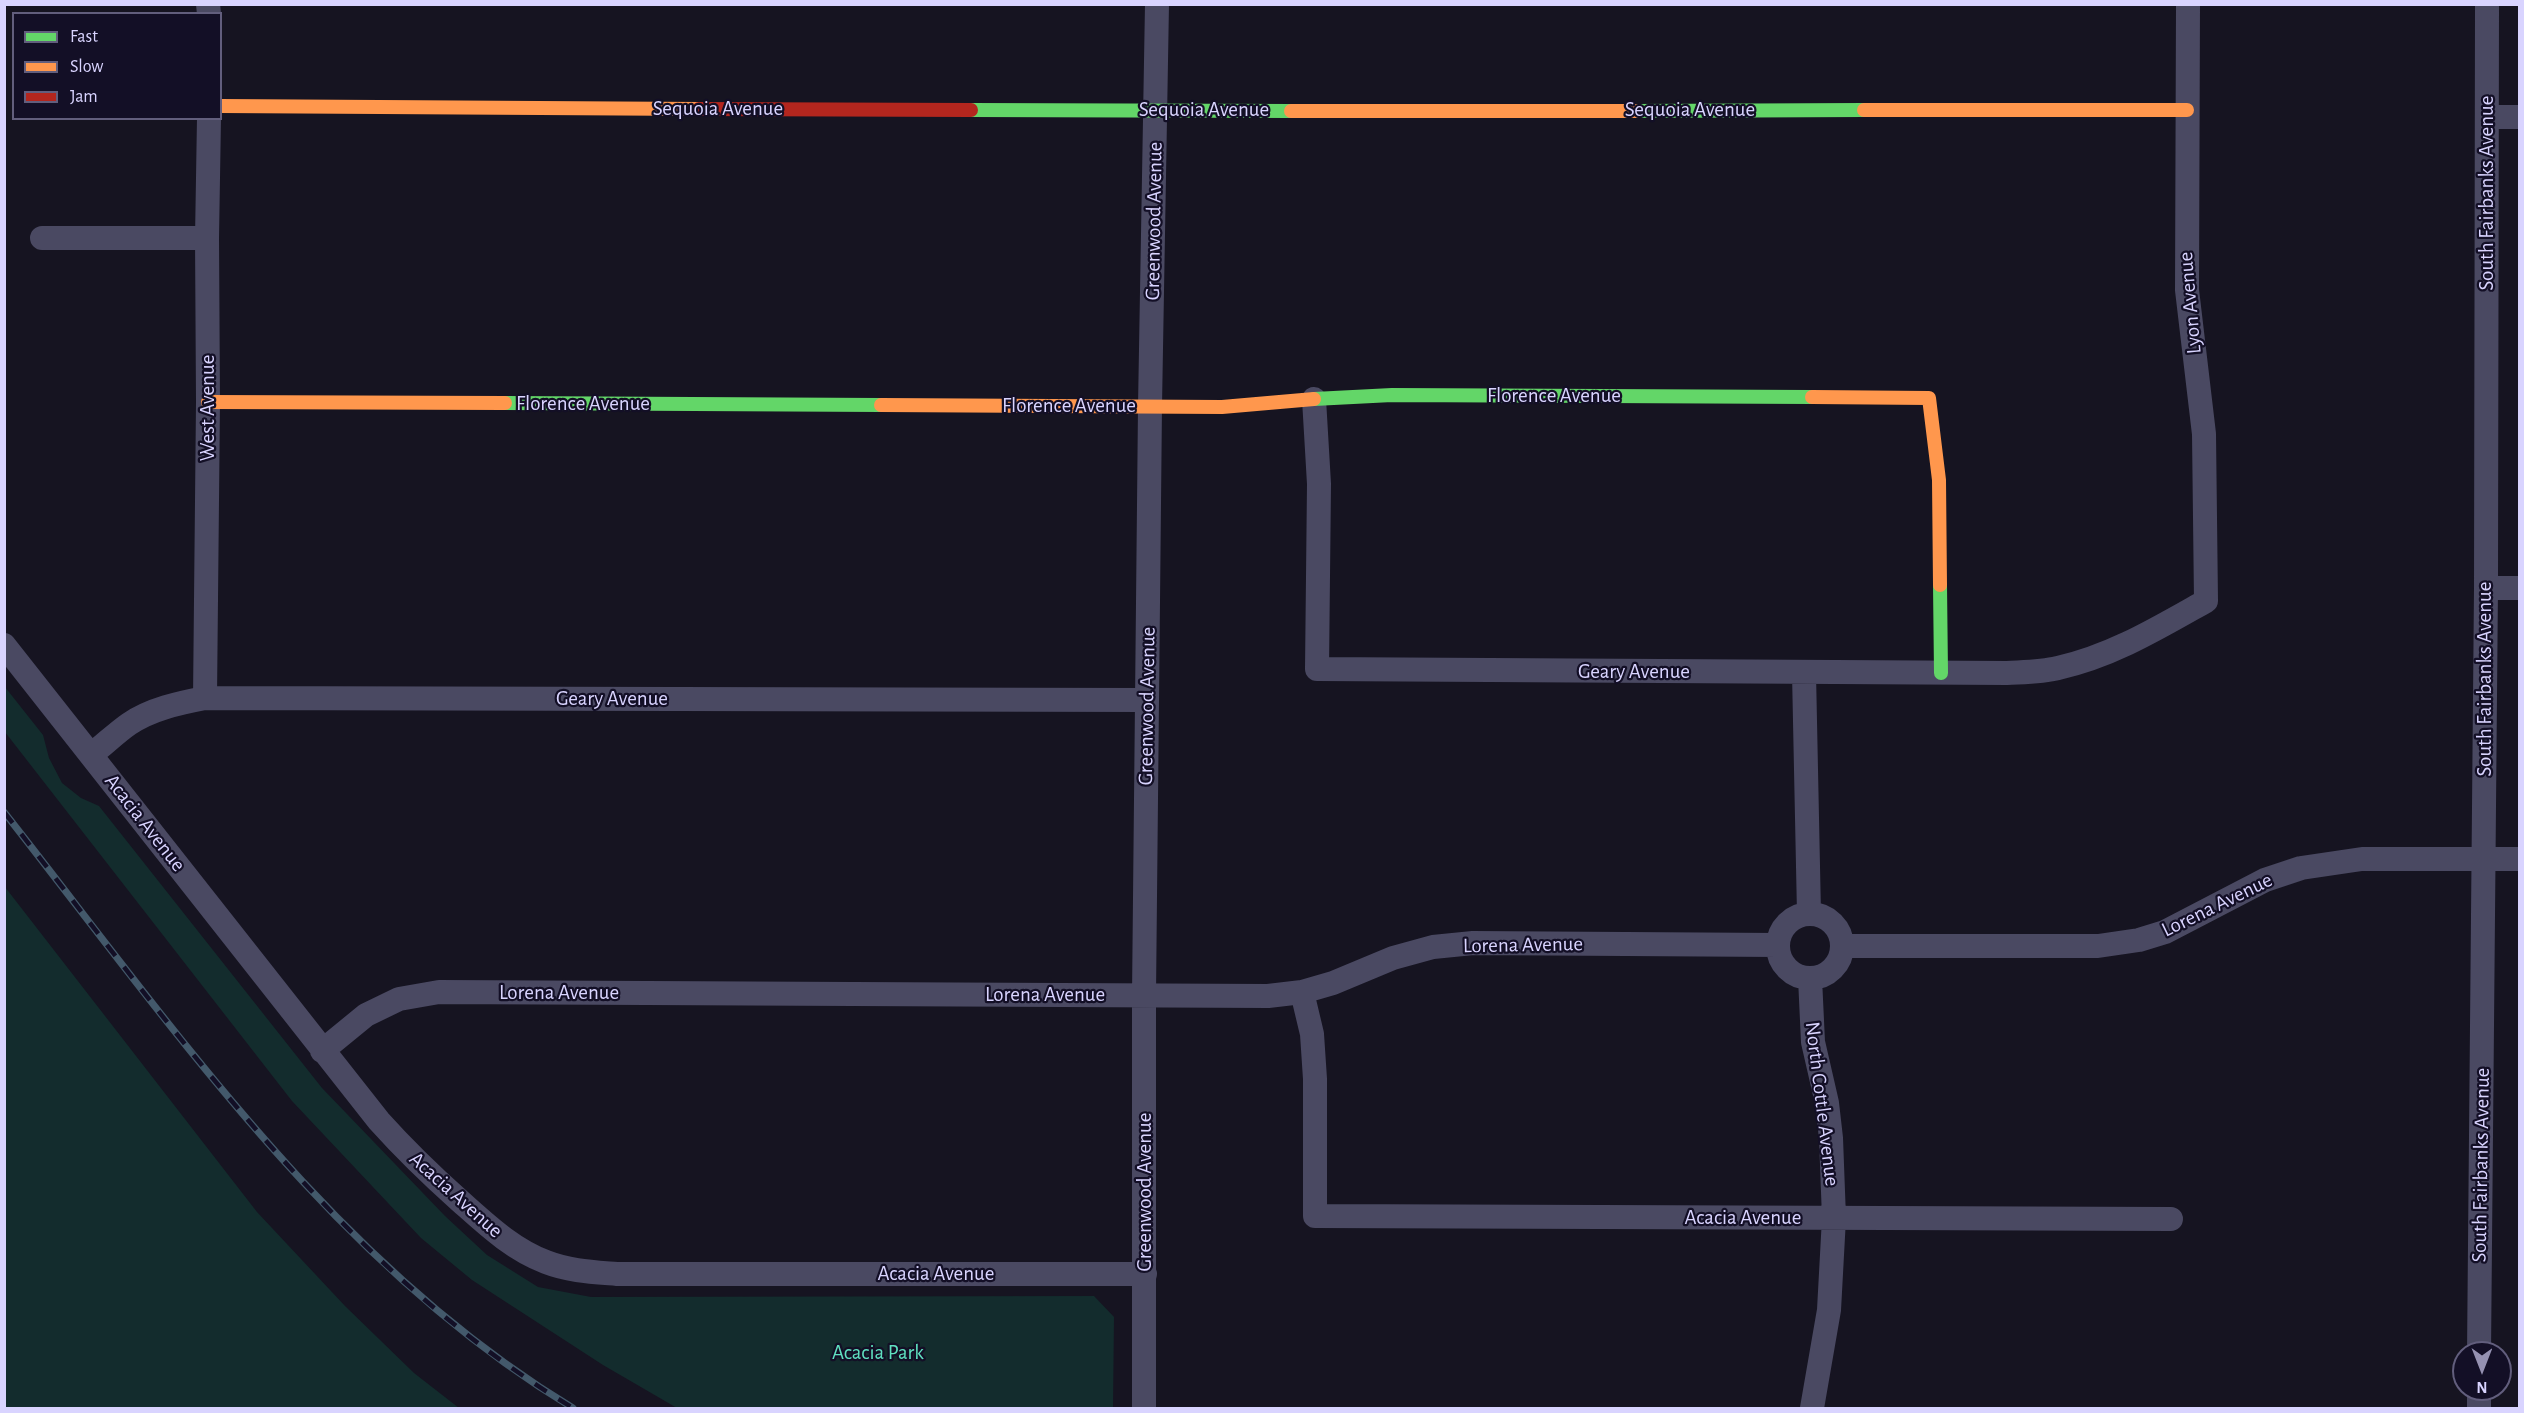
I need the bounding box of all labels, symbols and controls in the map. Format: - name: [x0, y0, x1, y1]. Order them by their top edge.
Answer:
- legend: [12, 12, 222, 120]
- text: Fast: [70, 28, 98, 46]
- text: Slow: [70, 58, 103, 76]
- text: Jam: [70, 88, 98, 106]
- street label: Sequoia Avenue: [653, 96, 783, 122]
- street label: South Fairbanks Avenue: [2474, 96, 2500, 290]
- street label: Sequoia Avenue: [1139, 97, 1269, 123]
- street label: Sequoia Avenue: [1625, 97, 1755, 123]
- street label: Greenwood Avenue: [1140, 141, 1168, 301]
- street label: Lyon Avenue: [2173, 251, 2207, 355]
- street label: West Avenue: [195, 355, 221, 461]
- street label: Florence Avenue: [1487, 383, 1621, 409]
- street label: Florence Avenue: [516, 391, 650, 417]
- street label: Florence Avenue: [1002, 393, 1136, 419]
- street label: South Fairbanks Avenue: [2472, 582, 2498, 776]
- street label: Greenwood Avenue: [1133, 626, 1161, 786]
- street label: Geary Avenue: [1578, 659, 1690, 685]
- street label: Geary Avenue: [556, 686, 668, 712]
- street label: Acacia Avenue: [99, 769, 191, 877]
- street label: Lorena Avenue: [2157, 867, 2277, 943]
- street label: Lorena Avenue: [1463, 931, 1583, 959]
- street label: Lorena Avenue: [499, 980, 619, 1006]
- street label: Lorena Avenue: [985, 982, 1105, 1008]
- street label: North Cottle Avenue: [1799, 1020, 1845, 1188]
- street label: South Fairbanks Avenue: [2467, 1067, 2495, 1263]
- street label: Greenwood Avenue: [1132, 1113, 1158, 1271]
- street label: Acacia Avenue: [404, 1147, 508, 1243]
- street label: Acacia Avenue: [1685, 1205, 1801, 1231]
- street label: Acacia Avenue: [878, 1261, 994, 1287]
- park label: Acacia Park: [832, 1340, 924, 1366]
- north arrow: [2452, 1341, 2512, 1401]
- text: N: [2476, 1379, 2488, 1395]

